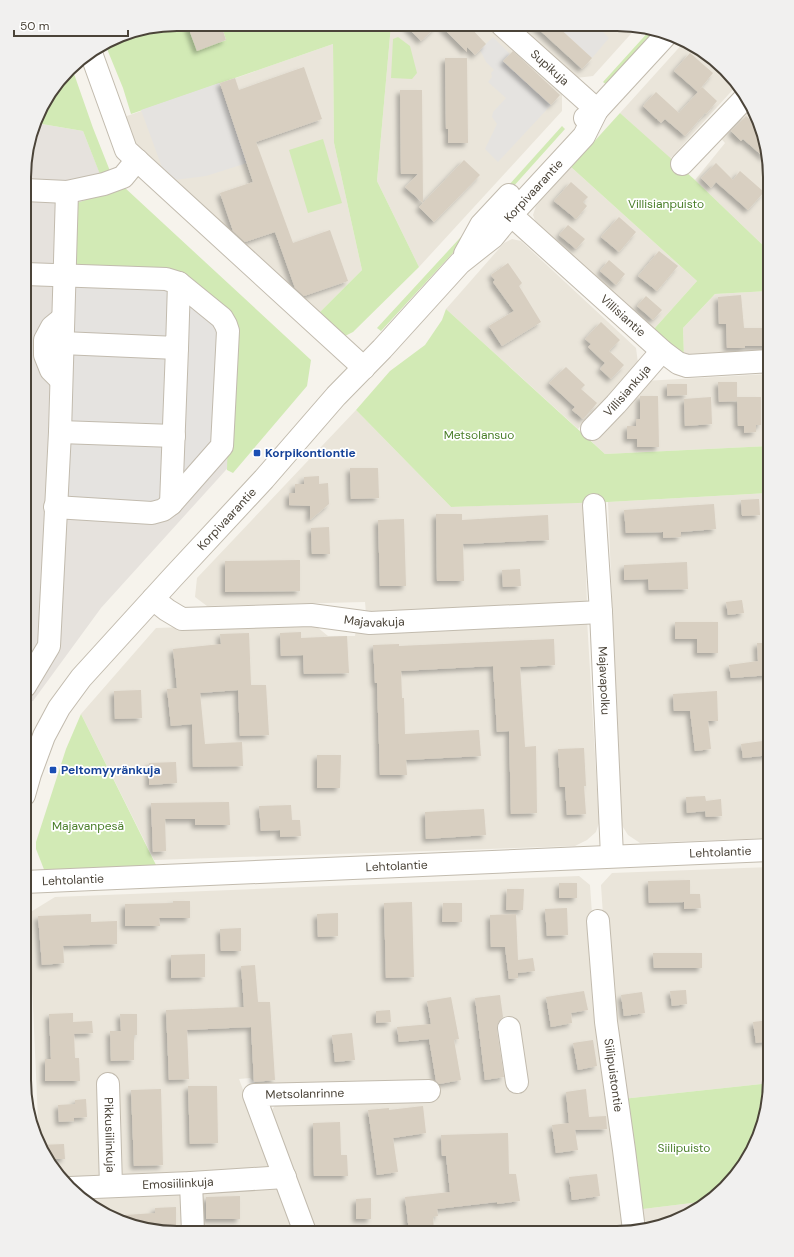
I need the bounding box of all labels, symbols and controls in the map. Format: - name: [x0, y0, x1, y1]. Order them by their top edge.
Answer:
- scale bar: [14, 12, 128, 38]
- text: 50 m: [20, 18, 49, 34]
- street label: Supikuja: [527, 46, 572, 89]
- street label: Korpivaarantie: [500, 156, 567, 225]
- park label: Villisianpuisto: [628, 196, 704, 212]
- street label: Villisiantie: [597, 291, 649, 341]
- street label: Villisiankuja: [600, 362, 654, 420]
- park label: Metsolansuo: [444, 427, 514, 443]
- place label: Korpikontiontie: [265, 445, 356, 461]
- marker: Korpikontiontie: [252, 448, 262, 458]
- street label: Korpivaarantie: [194, 484, 260, 554]
- street label: Majavakuja: [343, 612, 405, 631]
- street label: Majavapolku: [595, 646, 614, 715]
- place label: Peltomyyränkuja: [61, 762, 160, 778]
- marker: Peltomyyränkuja: [48, 765, 58, 775]
- park label: Majavanpesä: [52, 818, 124, 834]
- street label: Lehtolantie: [689, 843, 752, 861]
- street label: Lehtolantie: [365, 857, 428, 875]
- street label: Lehtolantie: [42, 871, 104, 889]
- street label: Siilipuistontie: [600, 1037, 627, 1113]
- street label: Metsolanrinne: [265, 1085, 344, 1103]
- street label: Pikkusiilinkuja: [100, 1097, 119, 1173]
- park label: Siilipuisto: [658, 1140, 710, 1156]
- street label: Emosiilinkuja: [142, 1174, 214, 1193]

